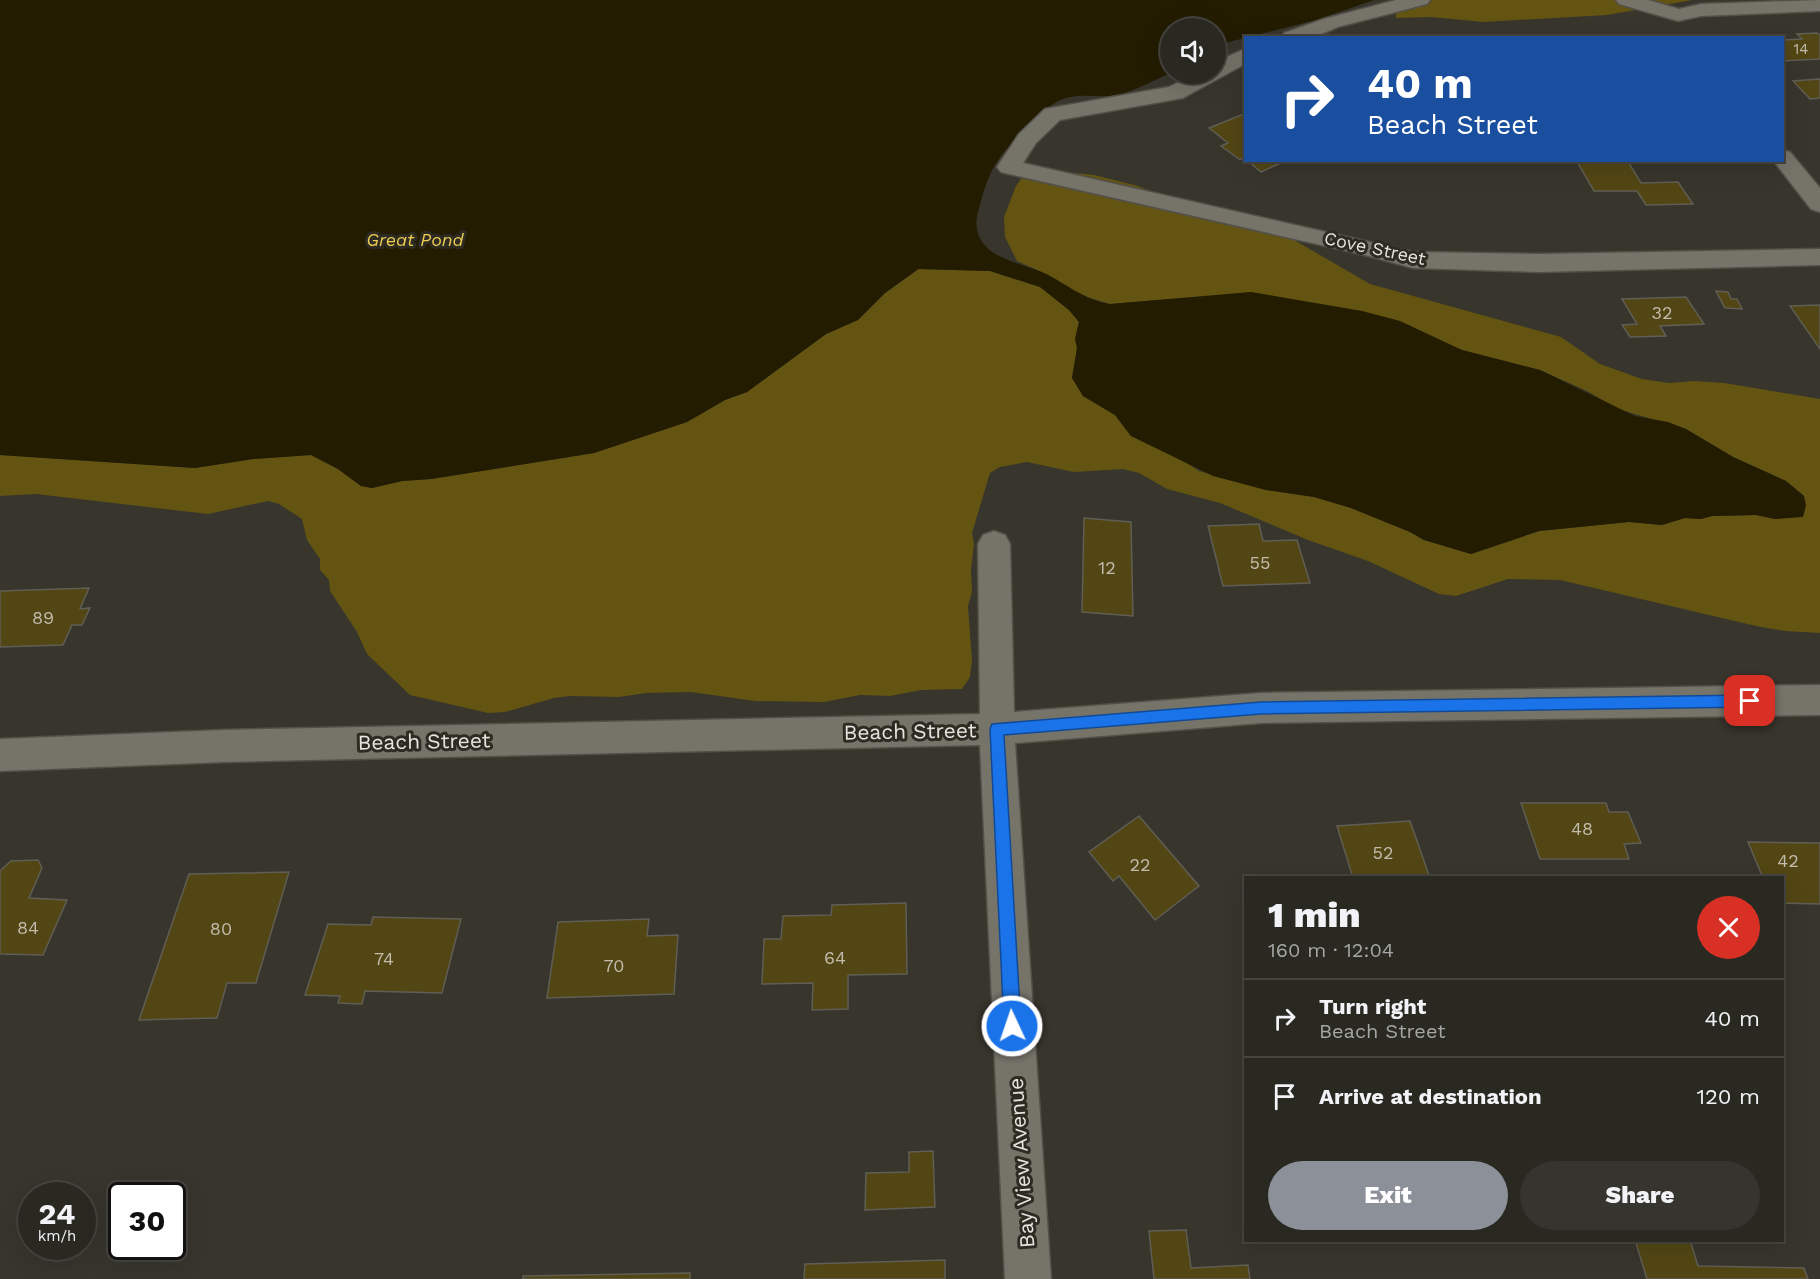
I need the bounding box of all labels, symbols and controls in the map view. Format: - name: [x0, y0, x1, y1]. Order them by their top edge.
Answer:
- map controls: [1160, 18, 1226, 84]
- button: sound: [1160, 18, 1226, 84]
- house number: 14: [1793, 40, 1809, 58]
- text: 40 m: [1367, 59, 1473, 108]
- icon: right: [1268, 60, 1346, 138]
- text: Beach Street: [1367, 109, 1538, 141]
- street label: Cove Street: [1322, 227, 1428, 269]
- water label: Great Pond: [366, 229, 465, 250]
- house number: 32: [1652, 302, 1673, 323]
- house number: 55: [1250, 552, 1270, 573]
- house number: 12: [1098, 557, 1116, 578]
- house number: 89: [32, 607, 54, 628]
- pin: [1724, 675, 1775, 726]
- icon: arrive: [1733, 684, 1766, 717]
- street label: Beach Street: [843, 717, 977, 745]
- street label: Beach Street: [357, 727, 491, 755]
- house number: 48: [1571, 818, 1593, 839]
- house number: 52: [1373, 842, 1393, 863]
- house number: 42: [1777, 850, 1799, 871]
- house number: 22: [1130, 854, 1151, 875]
- text: 1 min: [1268, 894, 1361, 936]
- button: close: [1697, 896, 1760, 959]
- house number: 84: [17, 917, 39, 938]
- house number: 80: [210, 918, 232, 939]
- text: 160 m · 12:04: [1268, 938, 1394, 962]
- house number: 64: [824, 947, 846, 968]
- house number: 74: [374, 948, 394, 969]
- house number: 70: [604, 955, 624, 976]
- position arrow: [980, 994, 1044, 1058]
- text: Turn right: [1319, 994, 1426, 1019]
- icon: right: [1268, 1002, 1301, 1035]
- text: 40 m: [1704, 1006, 1760, 1031]
- text: Beach Street: [1319, 1019, 1446, 1043]
- street label: Bay View Avenue: [1003, 1077, 1039, 1249]
- icon: arrive: [1268, 1080, 1301, 1113]
- text: Arrive at destination: [1319, 1084, 1542, 1109]
- text: 120 m: [1696, 1084, 1760, 1109]
- button: Exit: [1268, 1161, 1508, 1230]
- button: Share: [1520, 1161, 1760, 1230]
- speed limit sign: 30: [108, 1182, 186, 1260]
- text: 24: [39, 1196, 75, 1231]
- text: km/h: [38, 1227, 76, 1245]

